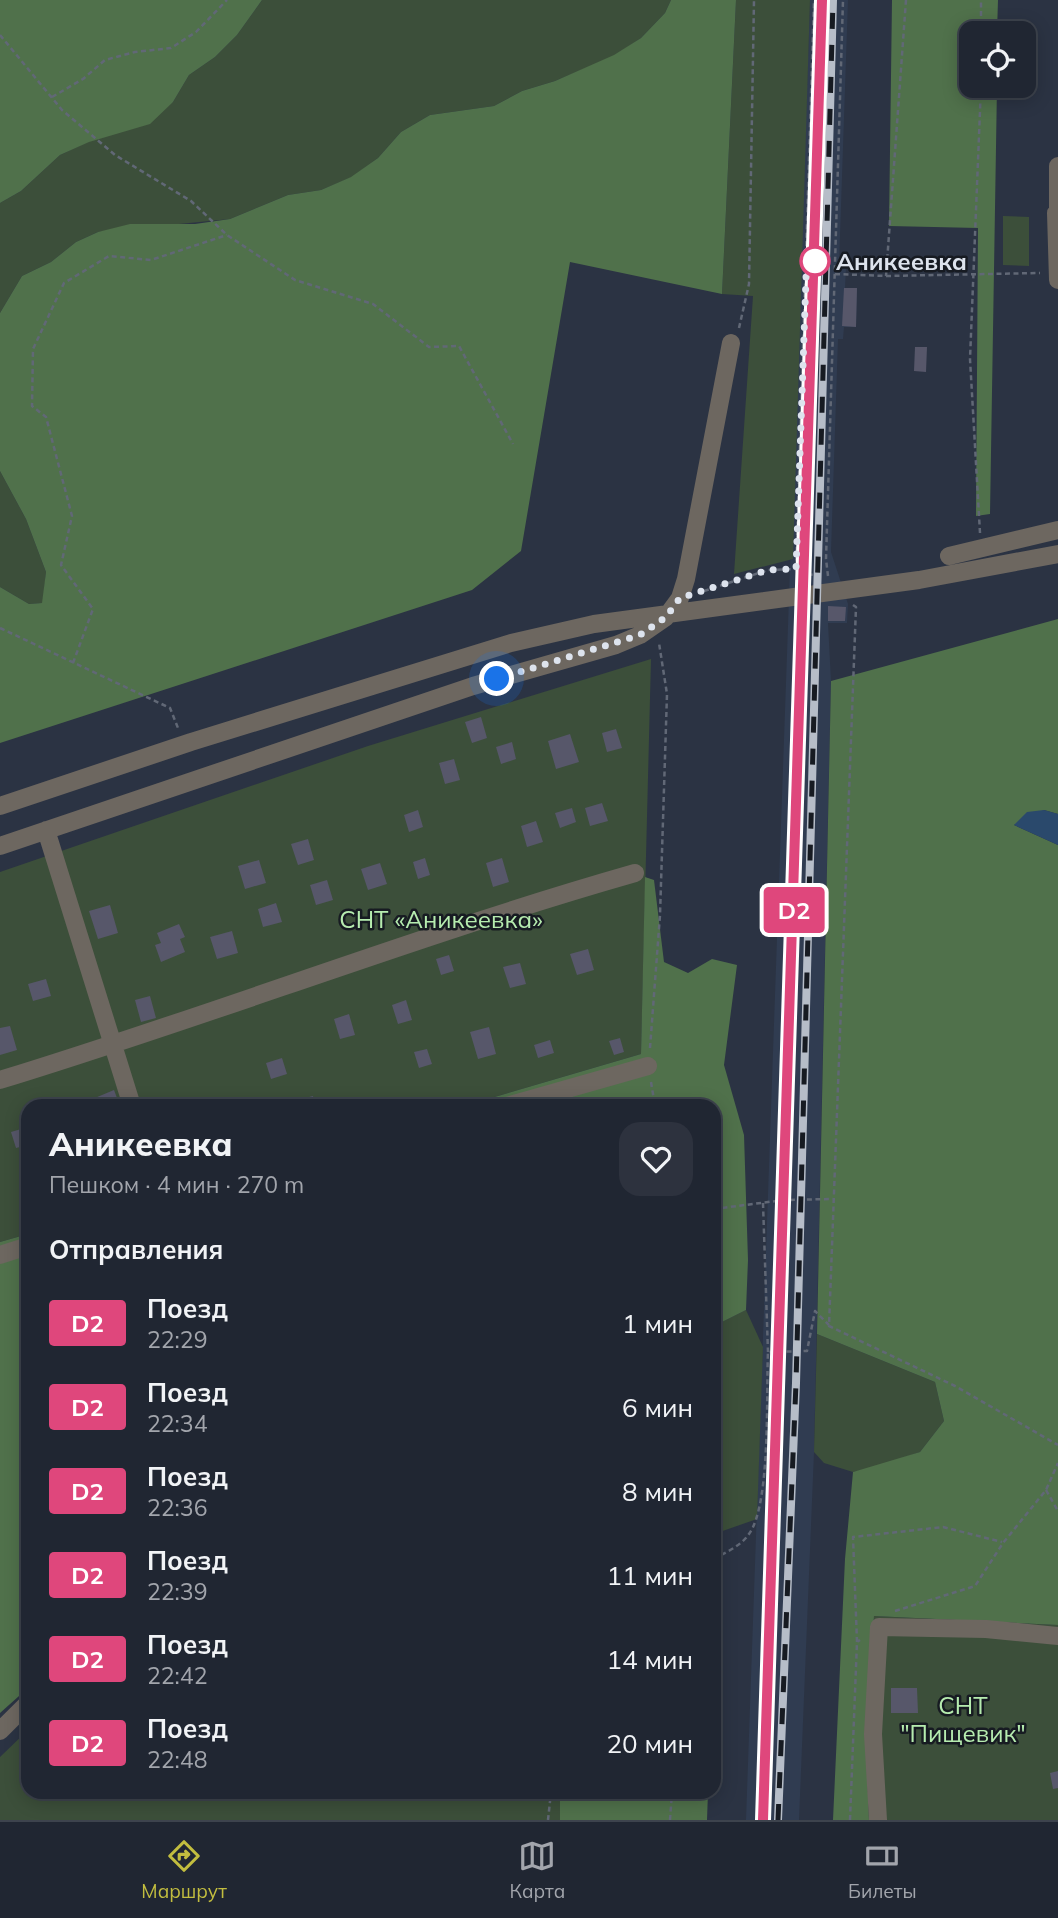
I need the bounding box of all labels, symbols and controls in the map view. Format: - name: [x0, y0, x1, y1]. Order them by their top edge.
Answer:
- map controls: [959, 21, 1036, 98]
- button: locate: [959, 21, 1036, 98]
- marker: Аникеевка: [800, 246, 830, 276]
- place label: Аникеевка: [836, 246, 967, 276]
- your location: [479, 661, 514, 696]
- line badge: D2: [762, 887, 826, 933]
- text: D2: [778, 895, 810, 925]
- park label: СНТ «Аникеевка»: [339, 904, 543, 934]
- button: heart: [619, 1122, 693, 1196]
- text: Аникеевка: [49, 1123, 233, 1164]
- text: Пешком · 4 мин · 270 m: [49, 1170, 304, 1199]
- text: Отправления: [49, 1233, 223, 1266]
- text: Поезд: [147, 1292, 228, 1325]
- text: 1 мин: [622, 1307, 693, 1340]
- text: D2: [71, 1308, 104, 1338]
- text: 22:29: [147, 1325, 207, 1354]
- text: Поезд: [147, 1376, 228, 1409]
- text: 6 мин: [622, 1391, 693, 1424]
- text: D2: [71, 1392, 104, 1422]
- text: 22:34: [147, 1409, 207, 1438]
- text: Поезд: [147, 1460, 228, 1493]
- text: 8 мин: [622, 1475, 693, 1508]
- text: D2: [71, 1476, 104, 1506]
- text: 22:36: [147, 1493, 207, 1522]
- text: Поезд: [147, 1544, 228, 1577]
- text: 11 мин: [606, 1559, 693, 1592]
- text: D2: [71, 1560, 104, 1590]
- text: 22:39: [147, 1577, 207, 1606]
- text: Поезд: [147, 1628, 228, 1661]
- text: 14 мин: [606, 1643, 693, 1676]
- text: D2: [71, 1644, 104, 1674]
- text: 22:42: [147, 1661, 207, 1690]
- park label: СНТ "Пищевик": [900, 1690, 1026, 1748]
- text: Поезд: [147, 1712, 228, 1745]
- text: 20 мин: [606, 1727, 693, 1760]
- text: D2: [71, 1728, 104, 1758]
- text: 22:48: [147, 1745, 207, 1774]
- tab: Маршрут: [141, 1837, 227, 1903]
- tab: Карта: [509, 1837, 565, 1903]
- tab: Билеты: [848, 1837, 917, 1903]

